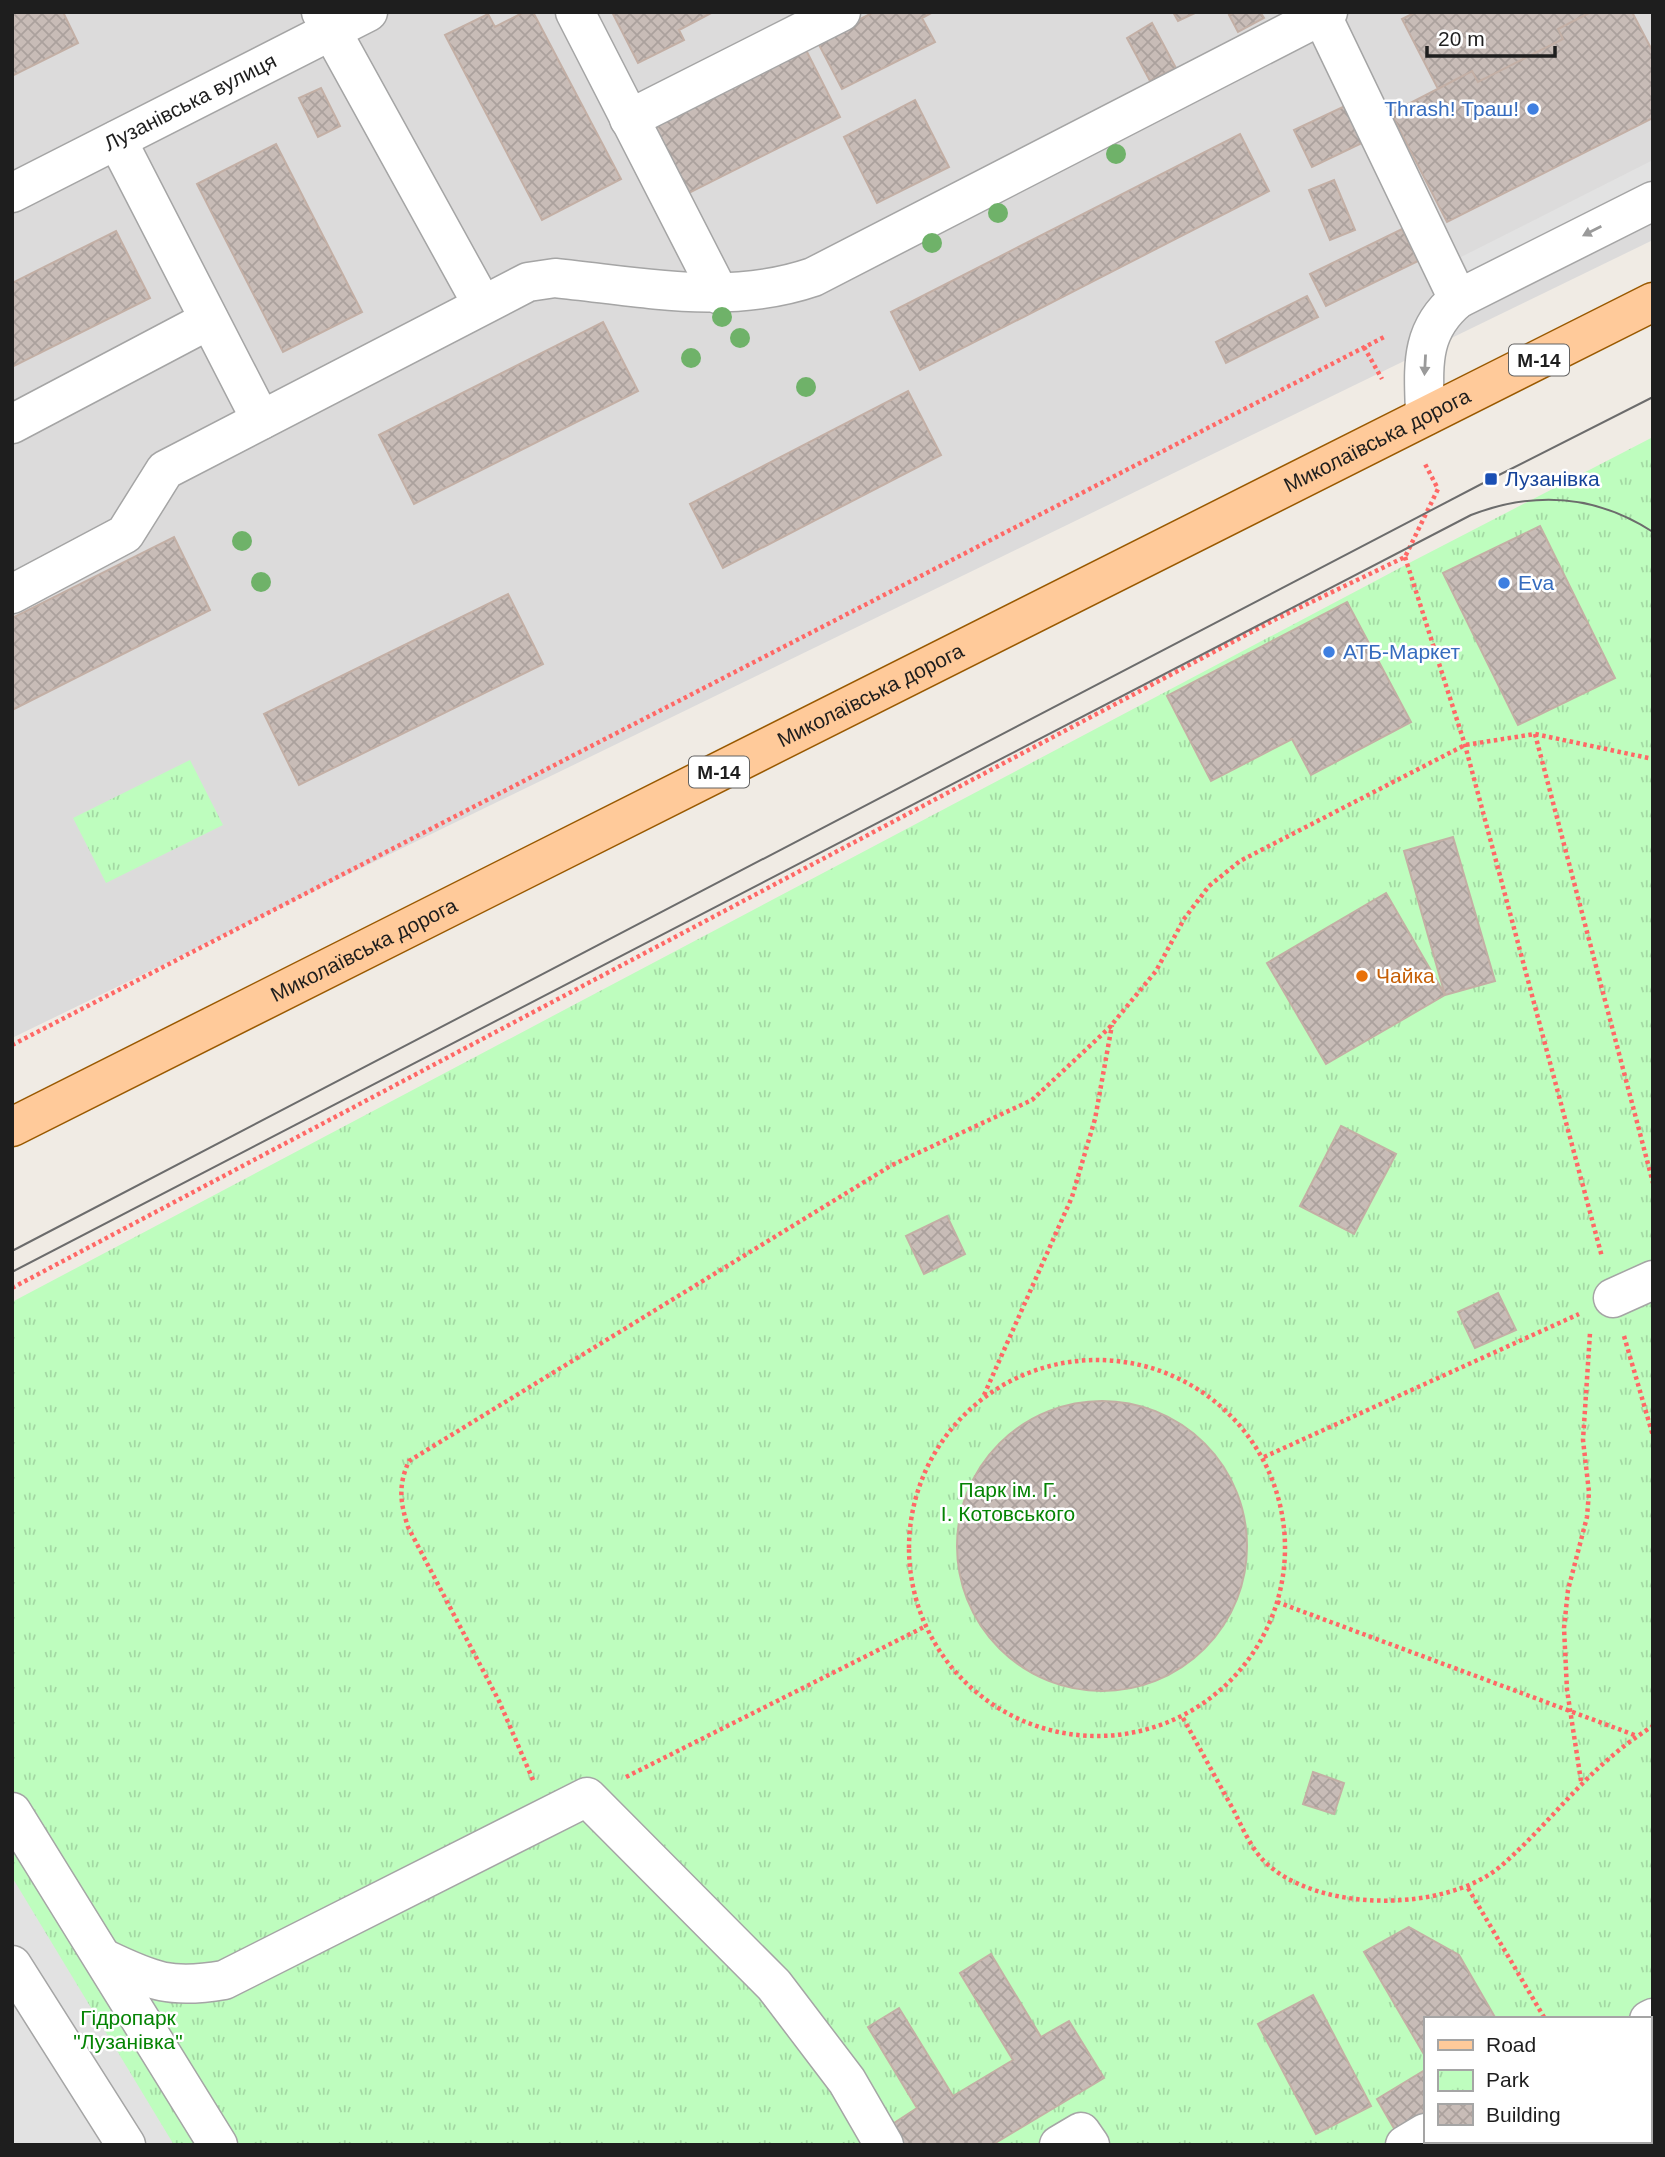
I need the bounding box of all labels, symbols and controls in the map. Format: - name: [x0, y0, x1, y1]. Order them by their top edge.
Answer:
- scale bar: [1427, 14, 1555, 58]
- text: 20 m: [1438, 27, 1485, 50]
- street label: Лузанівська вулиця: [100, 49, 280, 155]
- place label: Thrash! Траш!: [1384, 97, 1519, 120]
- marker: Thrash! Траш!: [1525, 101, 1541, 117]
- one-way arrow: [1582, 226, 1602, 237]
- road number: М-14: [1509, 344, 1569, 376]
- one-way arrow: [1419, 354, 1430, 376]
- street label: Миколаївська дорога: [1280, 384, 1474, 497]
- place label: Лузанівка: [1505, 467, 1600, 490]
- marker: Лузанівка: [1483, 471, 1499, 487]
- place label: Eva: [1518, 571, 1555, 594]
- marker: Eva: [1496, 575, 1512, 591]
- street label: Миколаївська дорога: [773, 638, 968, 751]
- place label: АТБ-Маркет: [1343, 640, 1460, 663]
- marker: АТБ-Маркет: [1321, 644, 1337, 660]
- road number: М-14: [689, 757, 749, 788]
- street label: Миколаївська дорога: [267, 893, 461, 1006]
- place label: Чайка: [1376, 964, 1435, 987]
- marker: Чайка: [1354, 968, 1370, 984]
- park label: Парк ім. Г. І. Котовського: [941, 1478, 1075, 1525]
- park label: Гідропарк "Лузанівка": [73, 2006, 183, 2053]
- legend: [1424, 2017, 1651, 2143]
- text: Road: [1486, 2033, 1536, 2056]
- text: Park: [1486, 2068, 1530, 2091]
- text: Building: [1486, 2103, 1561, 2126]

